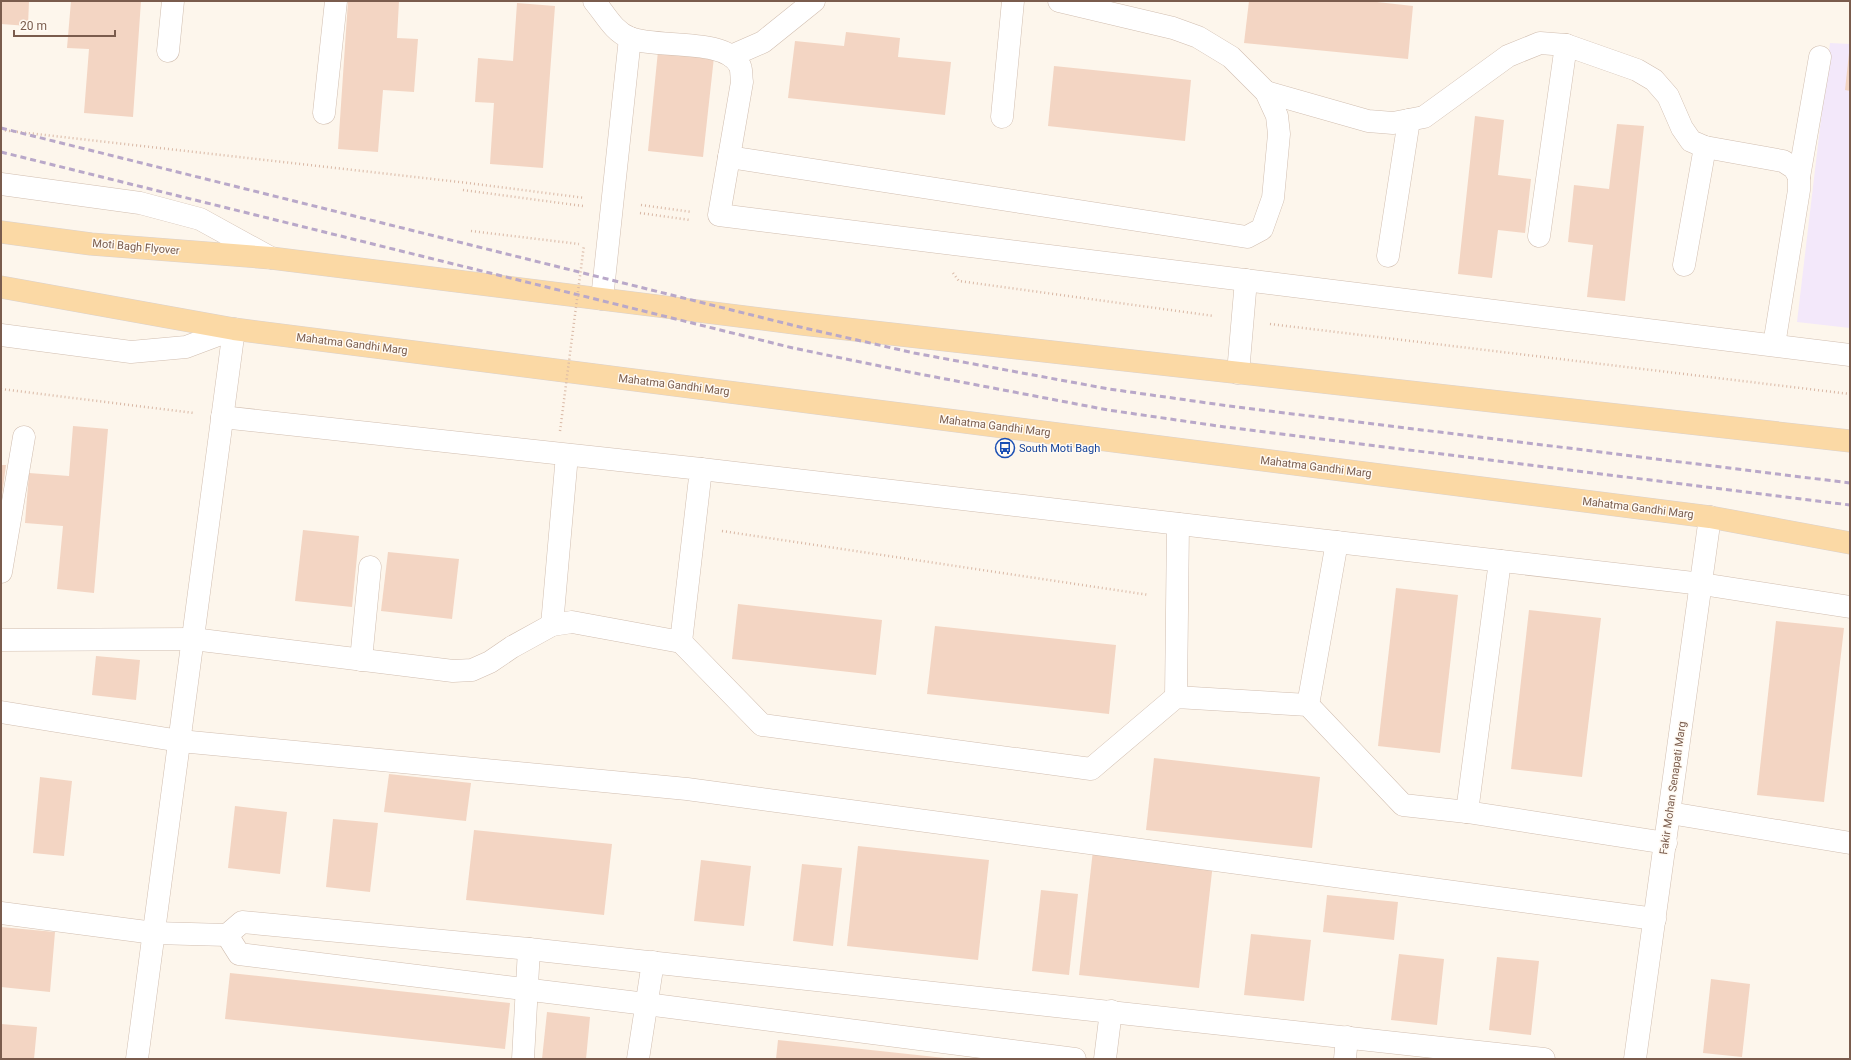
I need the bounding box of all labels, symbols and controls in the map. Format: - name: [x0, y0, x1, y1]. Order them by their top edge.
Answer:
- scale bar: [14, 12, 115, 38]
- text: 20 m: [20, 19, 47, 33]
- street label: Moti Bagh Flyover: [92, 237, 180, 257]
- street label: Mahatma Gandhi Marg: [296, 331, 408, 357]
- street label: Mahatma Gandhi Marg: [618, 372, 730, 398]
- street label: Mahatma Gandhi Marg: [939, 413, 1051, 439]
- bus stop icon: South Moti Bagh: [994, 437, 1016, 459]
- place label: South Moti Bagh: [1019, 442, 1100, 455]
- street label: Mahatma Gandhi Marg: [1260, 454, 1372, 480]
- street label: Mahatma Gandhi Marg: [1582, 495, 1694, 521]
- street label: Fakir Mohan Senapati Marg: [1657, 721, 1689, 855]

